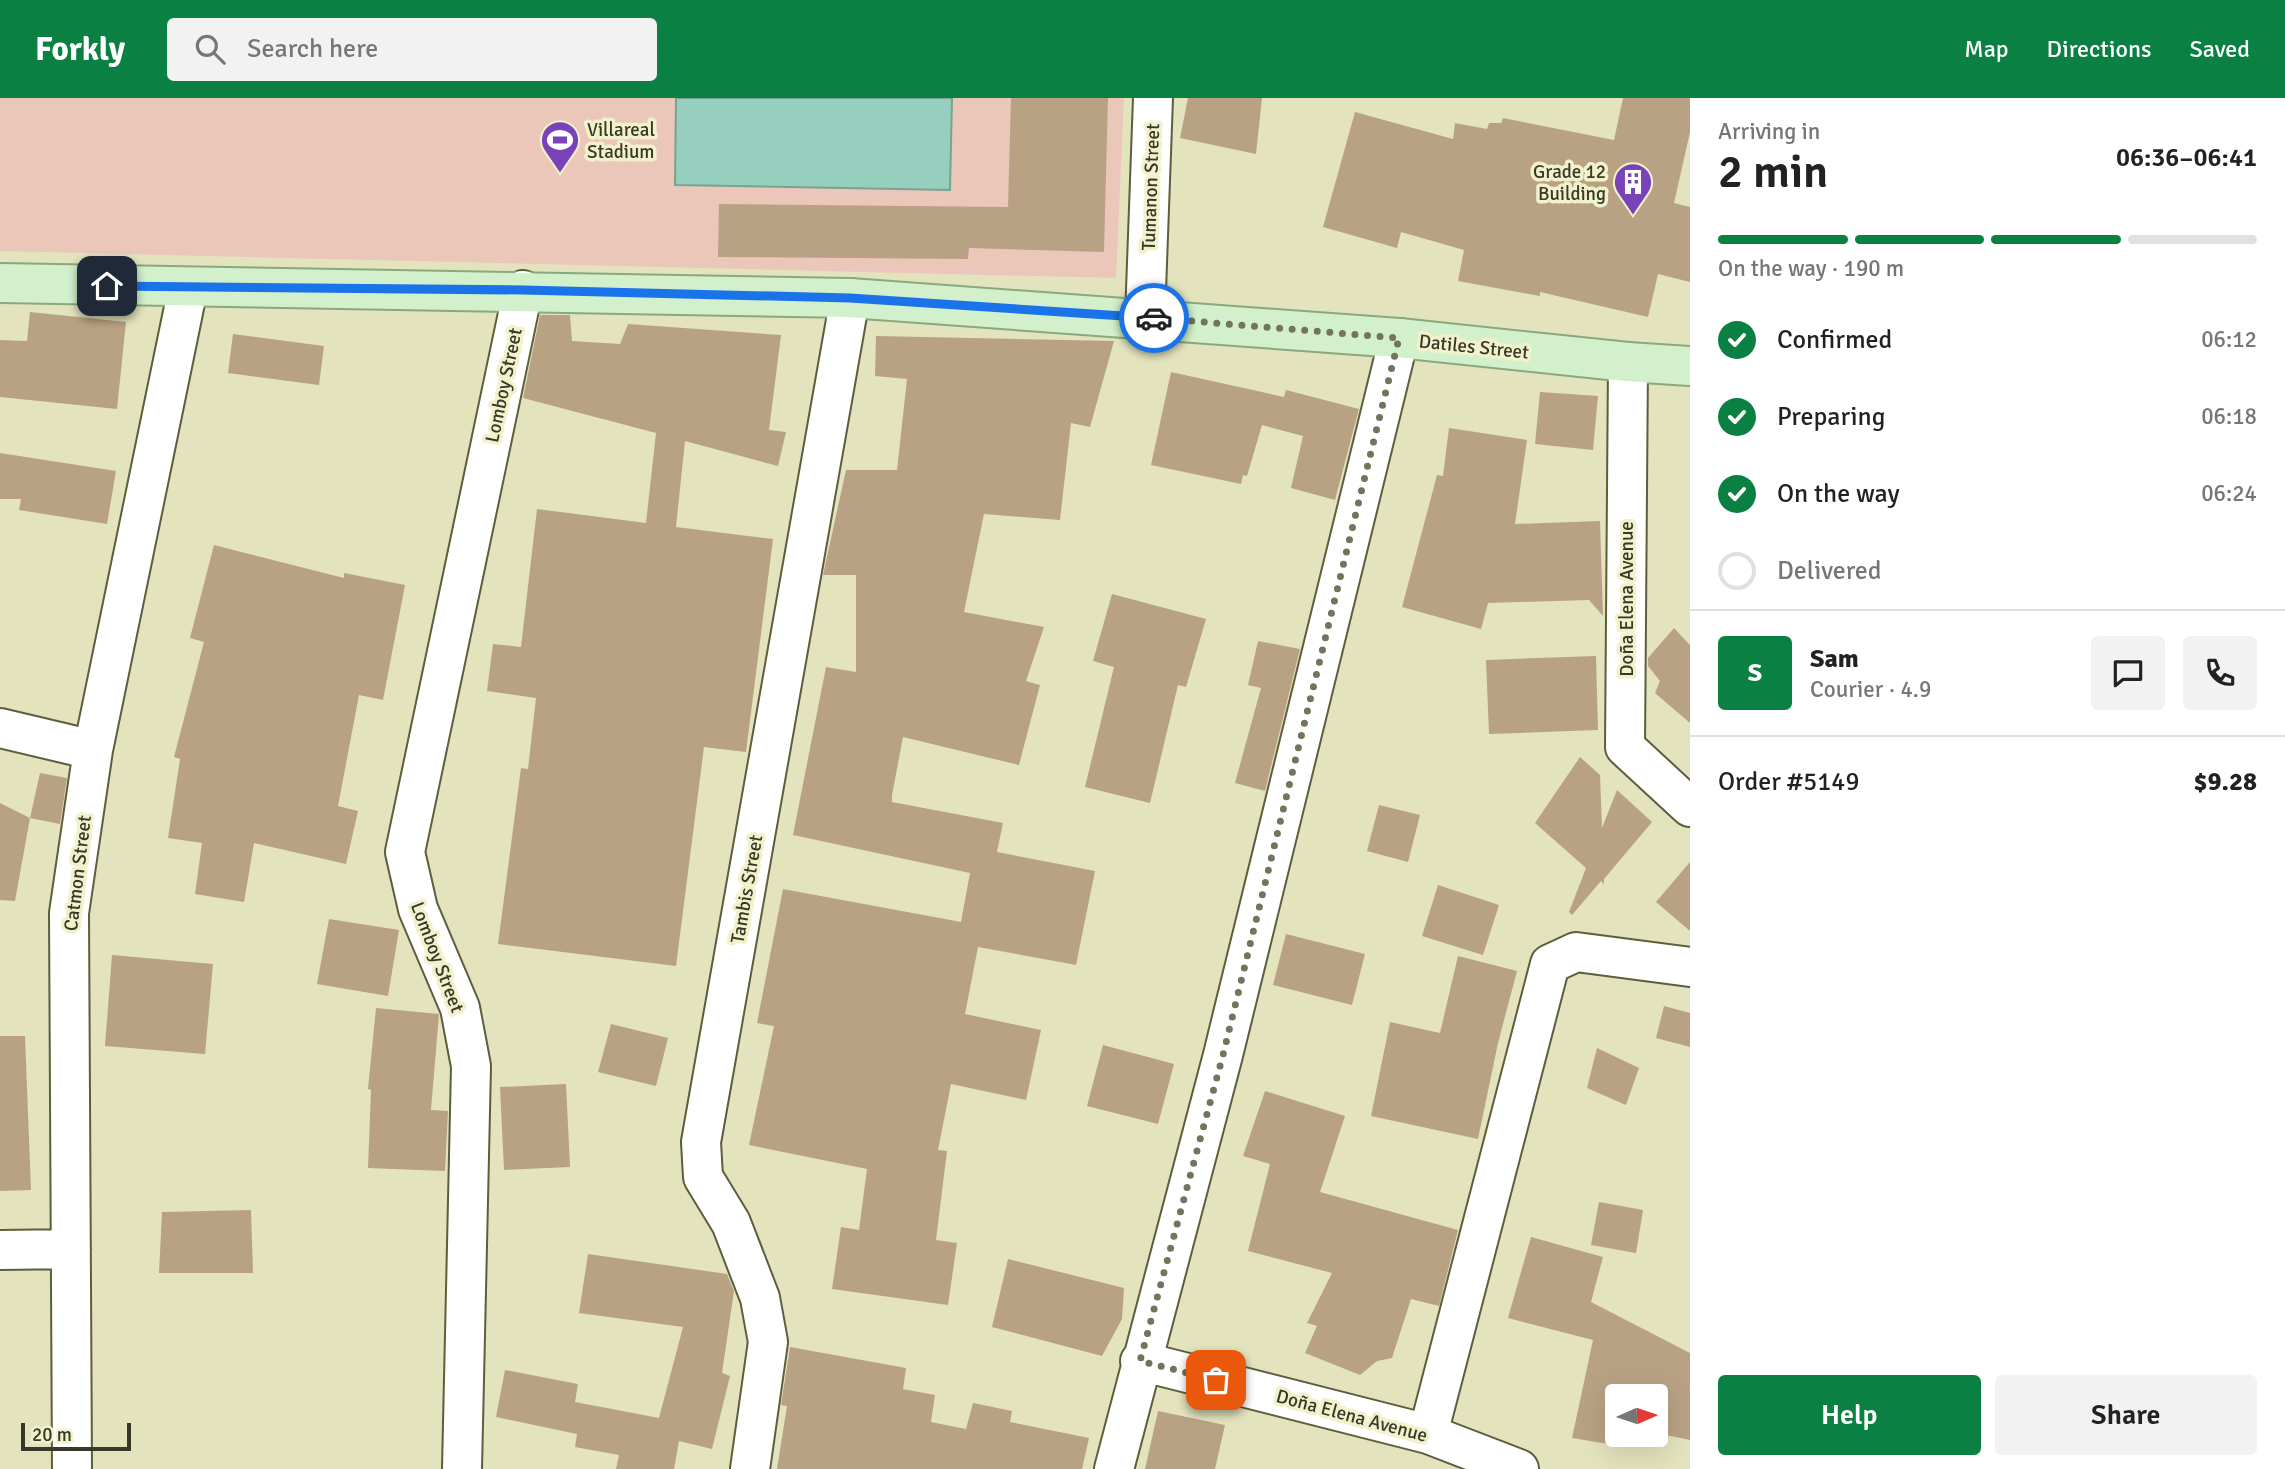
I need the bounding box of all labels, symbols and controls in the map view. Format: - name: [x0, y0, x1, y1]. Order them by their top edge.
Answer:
- search box: [167, 18, 657, 81]
- text: Forkly: [35, 29, 125, 70]
- icon: search: [191, 30, 229, 68]
- text: Search here: [247, 33, 378, 65]
- text: Map: [1964, 34, 2009, 64]
- text: Directions: [2047, 34, 2152, 64]
- text: Saved: [2190, 34, 2250, 64]
- text: Arriving in: [1718, 117, 1820, 146]
- place label: Villareal Stadium: [587, 118, 655, 164]
- sports icon: Villareal Stadium: [539, 119, 581, 174]
- street label: Tumanon Street: [1137, 123, 1165, 251]
- text: 06:36–06:41: [2116, 142, 2257, 174]
- text: 2 min: [1718, 144, 1828, 200]
- place label: Grade 12 Building: [1533, 160, 1606, 206]
- building icon: Grade 12 Building: [1612, 161, 1654, 216]
- text: On the way · 190 m: [1718, 254, 1904, 283]
- pin: [77, 256, 137, 316]
- icon: home: [88, 267, 126, 305]
- courier: [1119, 283, 1189, 353]
- icon: car: [1135, 299, 1173, 337]
- icon: check: [1718, 321, 1756, 359]
- text: Confirmed: [1777, 324, 1892, 356]
- street label: Lomboy Street: [480, 325, 528, 445]
- text: 06:12: [2201, 325, 2257, 354]
- street label: Datiles Street: [1418, 329, 1530, 365]
- icon: check: [1718, 398, 1756, 436]
- text: Preparing: [1777, 401, 1885, 433]
- text: 06:18: [2201, 402, 2257, 431]
- icon: check: [1718, 475, 1756, 513]
- text: On the way: [1777, 478, 1900, 510]
- text: 06:24: [2201, 479, 2257, 508]
- street label: Doña Elena Avenue: [1615, 521, 1639, 677]
- text: Delivered: [1777, 555, 1882, 587]
- button: chat: [2091, 636, 2165, 710]
- button: phone: [2183, 636, 2257, 710]
- text: Sam: [1810, 643, 1859, 675]
- text: S: [1748, 657, 1762, 689]
- text: Courier · 4.9: [1810, 675, 1931, 704]
- text: Order #5149: [1718, 766, 1859, 798]
- text: $9.28: [2193, 766, 2257, 798]
- street label: Catmon Street: [59, 814, 97, 932]
- street label: Tambis Street: [726, 833, 768, 945]
- street label: Lomboy Street: [405, 899, 469, 1016]
- pin: [1186, 1350, 1246, 1410]
- icon: bag: [1197, 1361, 1235, 1399]
- button: Help: [1718, 1375, 1981, 1455]
- button: Share: [1995, 1375, 2257, 1455]
- street label: Doña Elena Avenue: [1273, 1384, 1430, 1448]
- north arrow: [1605, 1384, 1668, 1447]
- map controls: [1605, 1384, 1668, 1447]
- scale bar: [21, 1420, 131, 1452]
- text: 20 m: [32, 1423, 72, 1447]

